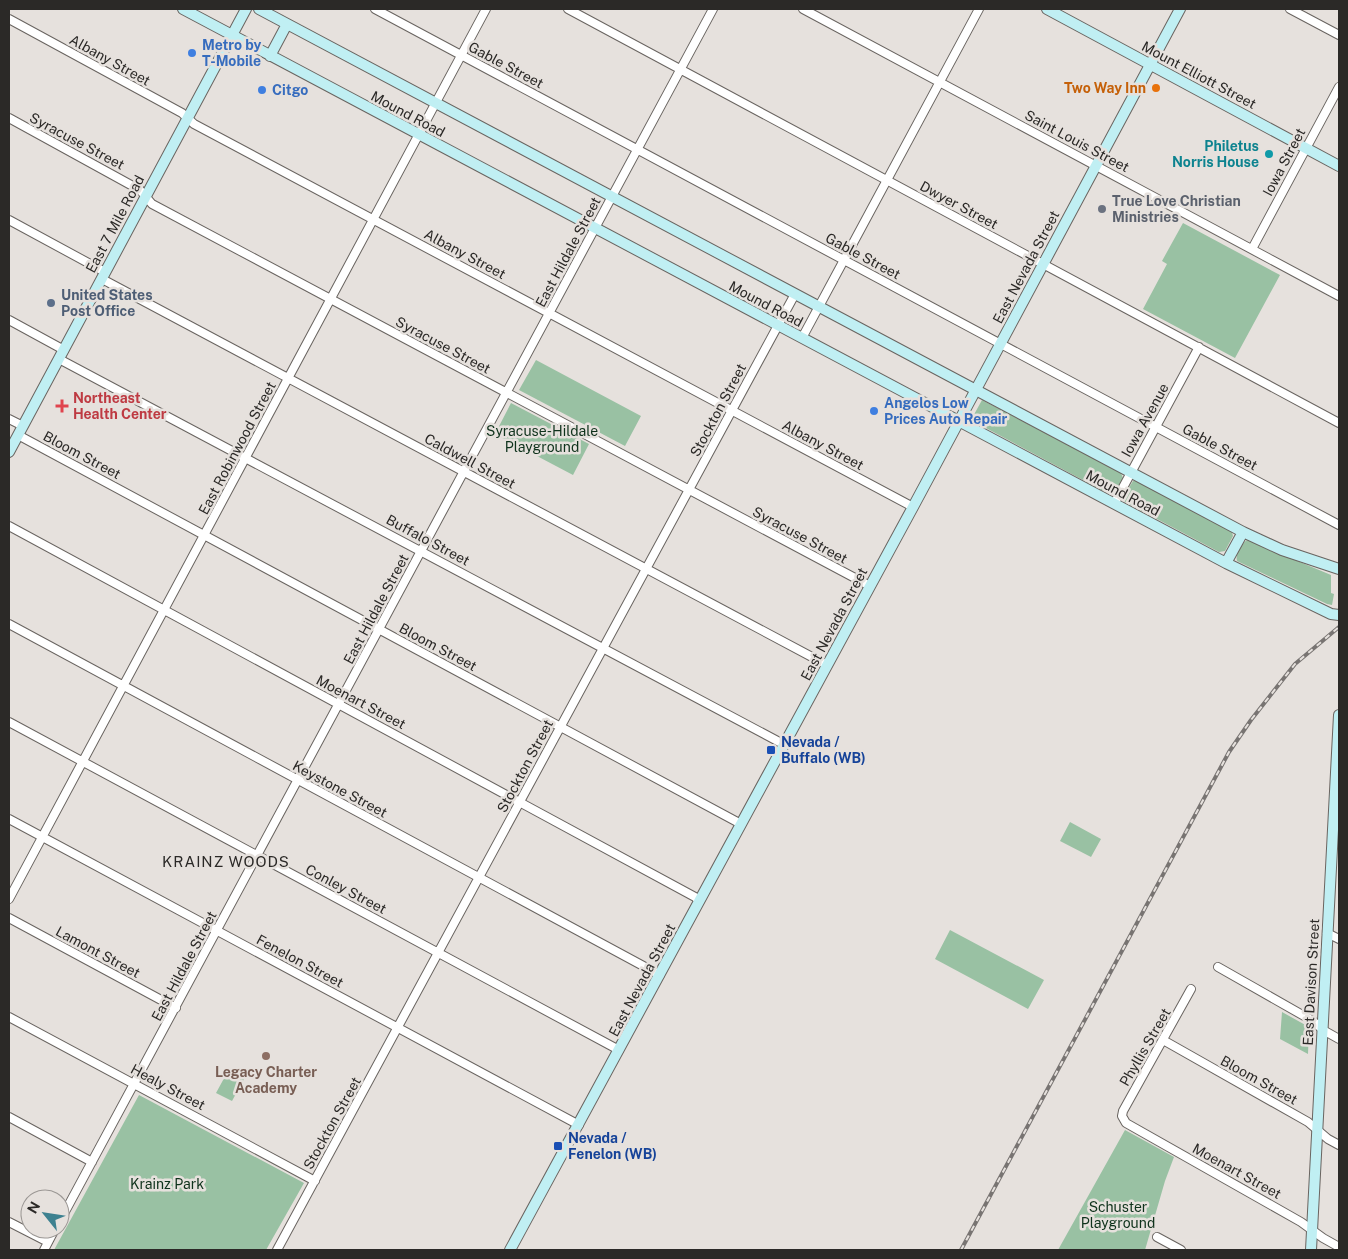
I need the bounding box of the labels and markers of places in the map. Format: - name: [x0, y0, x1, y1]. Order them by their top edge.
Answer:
- place label: Metro by T-Mobile: [202, 37, 262, 69]
- marker: Metro by T-Mobile: [186, 47, 198, 59]
- place label: Two Way Inn: [1064, 80, 1146, 96]
- place label: Citgo: [272, 82, 308, 98]
- marker: Two Way Inn: [1150, 82, 1162, 94]
- marker: Citgo: [256, 84, 268, 96]
- place label: Philetus Norris House: [1172, 138, 1259, 170]
- marker: Philetus Norris House: [1263, 148, 1275, 160]
- place label: True Love Christian Ministries: [1112, 193, 1241, 225]
- marker: True Love Christian Ministries: [1096, 203, 1108, 215]
- place label: United States Post Office: [61, 287, 153, 319]
- marker: United States Post Office: [45, 297, 57, 309]
- place label: Northeast Health Center: [73, 390, 167, 422]
- place label: Angelos Low Prices Auto Repair: [884, 395, 1008, 427]
- marker: Northeast Health Center: [55, 399, 69, 413]
- marker: Angelos Low Prices Auto Repair: [868, 405, 880, 417]
- place label: Nevada / Buffalo (WB): [781, 734, 866, 766]
- marker: Nevada / Buffalo (WB): [765, 744, 777, 756]
- marker: Legacy Charter Academy: [260, 1050, 272, 1062]
- place label: Legacy Charter Academy: [215, 1064, 317, 1096]
- place label: Nevada / Fenelon (WB): [568, 1130, 657, 1162]
- marker: Nevada / Fenelon (WB): [552, 1140, 564, 1152]

